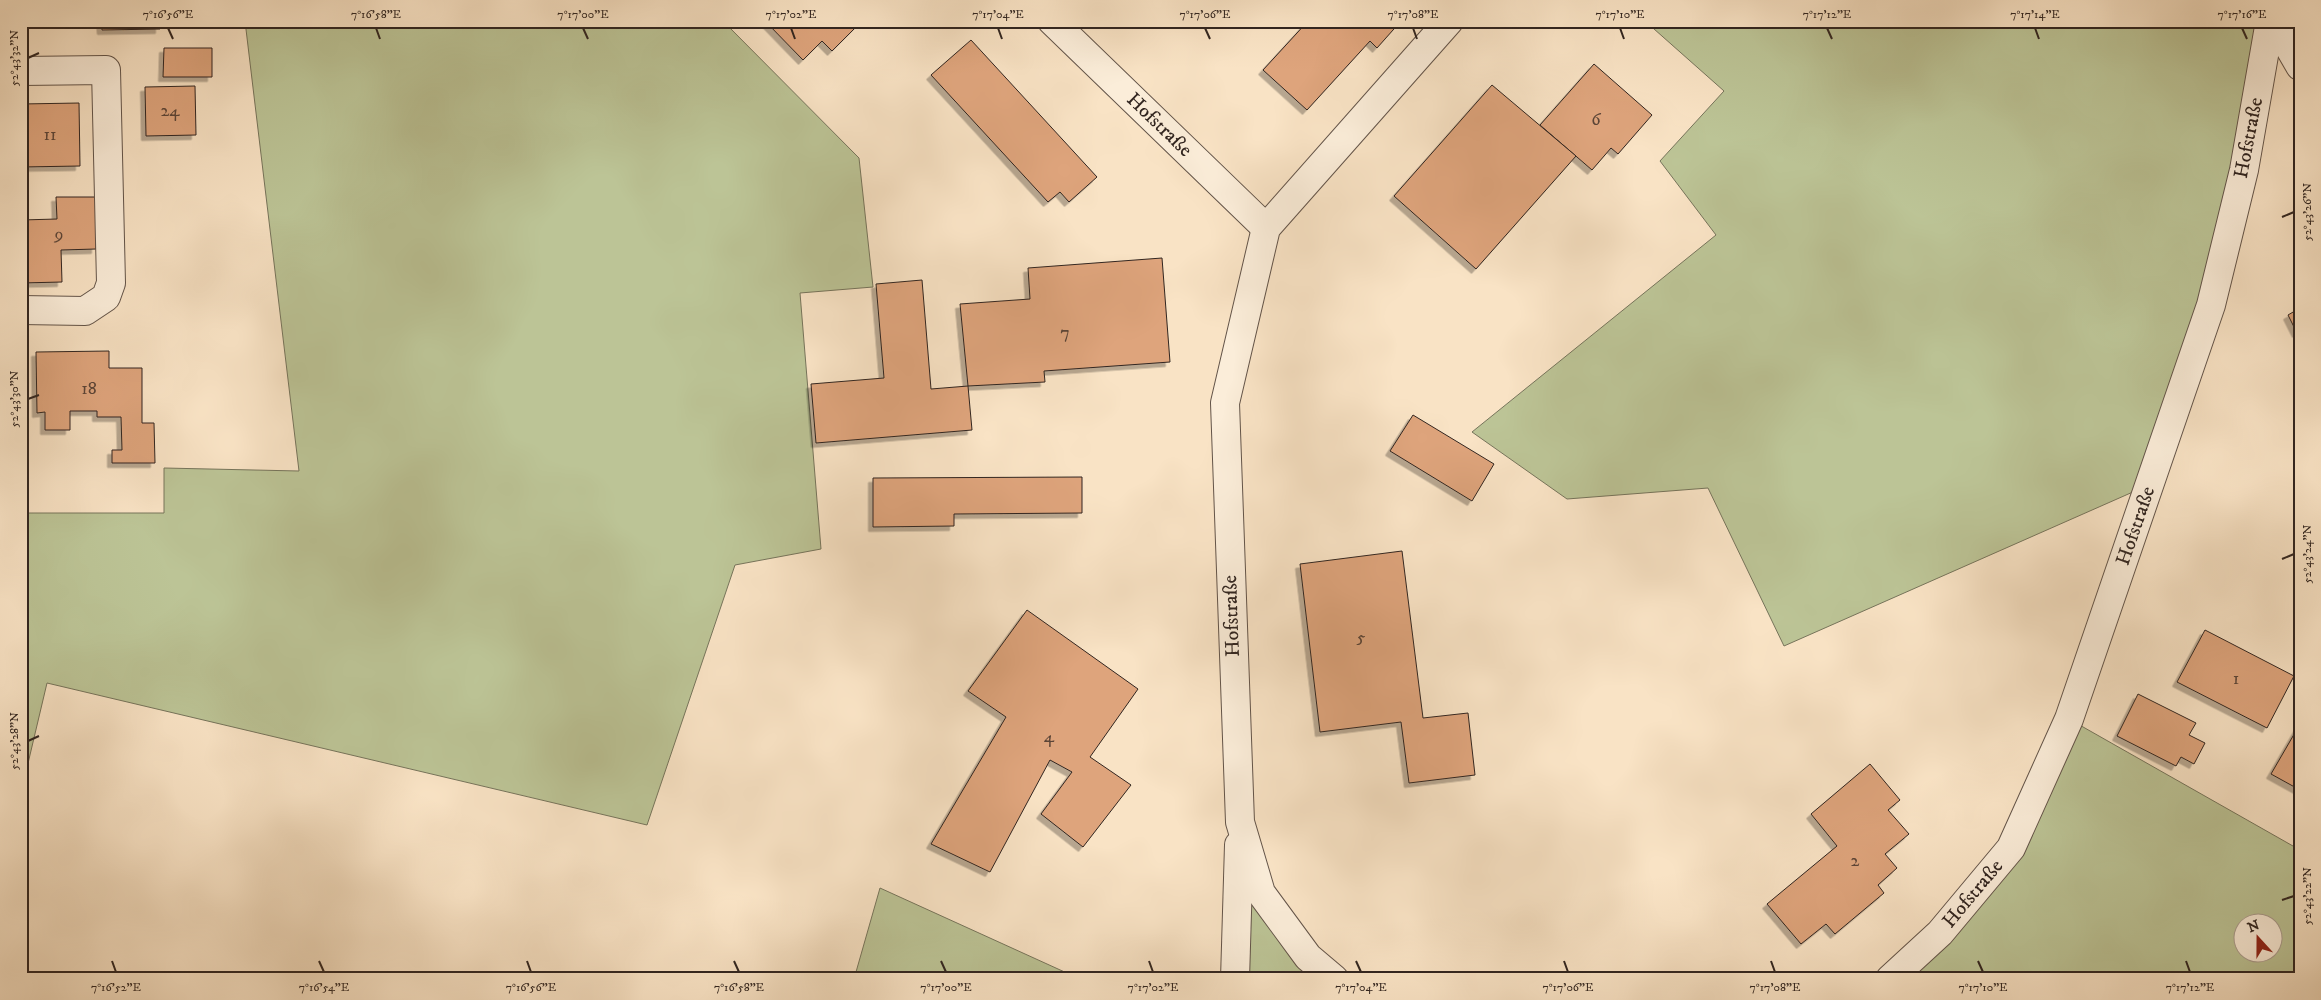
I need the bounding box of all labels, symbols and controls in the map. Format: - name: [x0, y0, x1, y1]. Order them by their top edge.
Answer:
- text: 7°16'56"E: [143, 7, 194, 22]
- text: 7°16'58"E: [351, 7, 402, 22]
- text: 7°17'00"E: [557, 7, 609, 22]
- text: 7°17'02"E: [766, 7, 817, 22]
- text: 7°17'04"E: [972, 7, 1024, 22]
- text: 7°17'06"E: [1179, 7, 1231, 22]
- text: 7°17'08"E: [1388, 7, 1439, 22]
- text: 7°17'10"E: [1595, 7, 1645, 22]
- text: 7°17'12"E: [1803, 7, 1852, 22]
- text: 7°17'14"E: [2010, 7, 2060, 22]
- text: 7°17'16"E: [2217, 7, 2267, 22]
- text: 52°43'32"N: [7, 30, 22, 86]
- street label: Hofstraße: [1121, 88, 1197, 162]
- street label: Hofstraße: [2229, 95, 2269, 181]
- house number: 24: [160, 100, 180, 122]
- house number: 6: [1591, 109, 1601, 131]
- house number: 11: [43, 124, 57, 146]
- text: 52°43'26"N: [2300, 183, 2315, 241]
- house number: 9: [54, 224, 63, 246]
- house number: 7: [1060, 322, 1070, 344]
- text: 52°43'30"N: [7, 370, 22, 427]
- house number: 18: [81, 378, 97, 400]
- street label: Hofstraße: [2111, 483, 2161, 569]
- text: 52°43'24"N: [2300, 524, 2315, 583]
- street label: Hofstraße: [1218, 575, 1246, 657]
- house number: 5: [1357, 627, 1366, 649]
- house number: 1: [2233, 668, 2239, 690]
- text: 52°43'28"N: [7, 712, 22, 770]
- house number: 4: [1044, 726, 1055, 748]
- house number: 2: [1851, 850, 1860, 872]
- street label: Hofstraße: [1937, 855, 2009, 933]
- text: 52°43'22"N: [2300, 867, 2315, 925]
- north arrow: [2234, 912, 2284, 962]
- text: N: [2245, 916, 2263, 937]
- text: 7°16'52"E: [91, 980, 142, 995]
- text: 7°16'54"E: [299, 980, 350, 995]
- text: 7°16'56"E: [506, 980, 557, 995]
- text: 7°16'58"E: [714, 980, 765, 995]
- text: 7°17'00"E: [920, 980, 972, 995]
- text: 7°17'02"E: [1128, 980, 1179, 995]
- text: 7°17'04"E: [1335, 980, 1387, 995]
- text: 7°17'06"E: [1542, 980, 1594, 995]
- text: 7°17'08"E: [1750, 980, 1801, 995]
- text: 7°17'10"E: [1958, 980, 2008, 995]
- text: 7°17'12"E: [2166, 980, 2215, 995]

